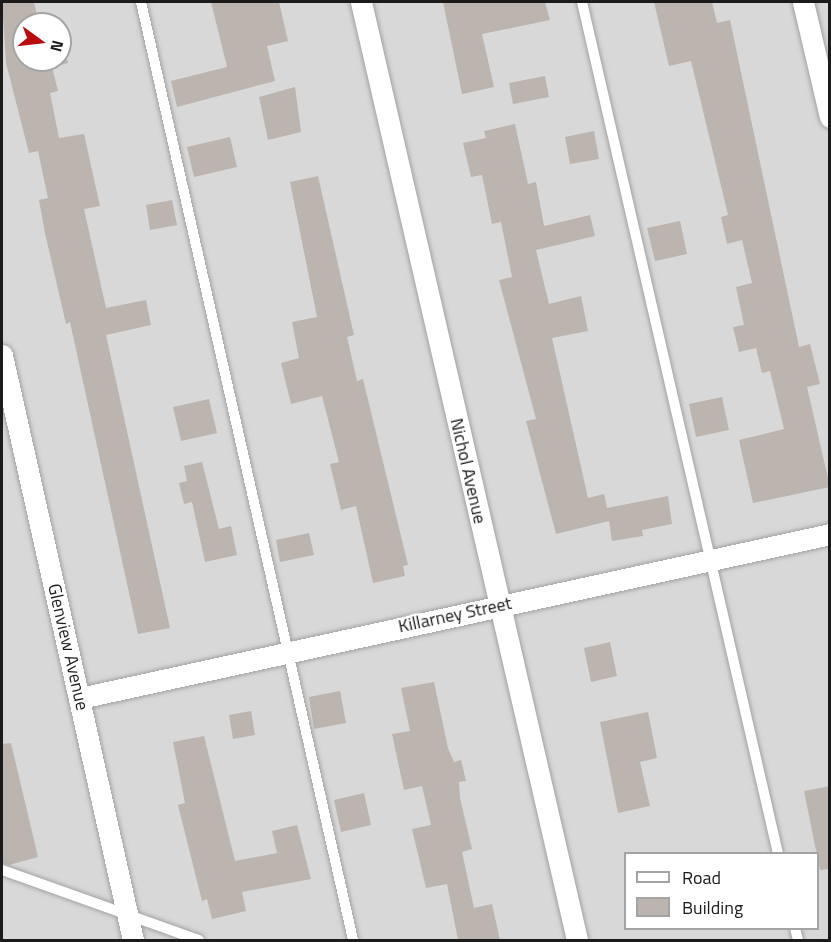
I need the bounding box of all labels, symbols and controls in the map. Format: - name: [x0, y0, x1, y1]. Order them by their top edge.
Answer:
- north arrow: [12, 12, 72, 72]
- text: N: [44, 38, 70, 55]
- street label: Nichol Avenue: [445, 416, 491, 526]
- street label: Glenview Avenue: [43, 581, 93, 713]
- street label: Killarney Street: [396, 592, 514, 638]
- legend: [624, 852, 819, 930]
- text: Road: [682, 864, 721, 891]
- text: Building: [682, 894, 743, 921]

